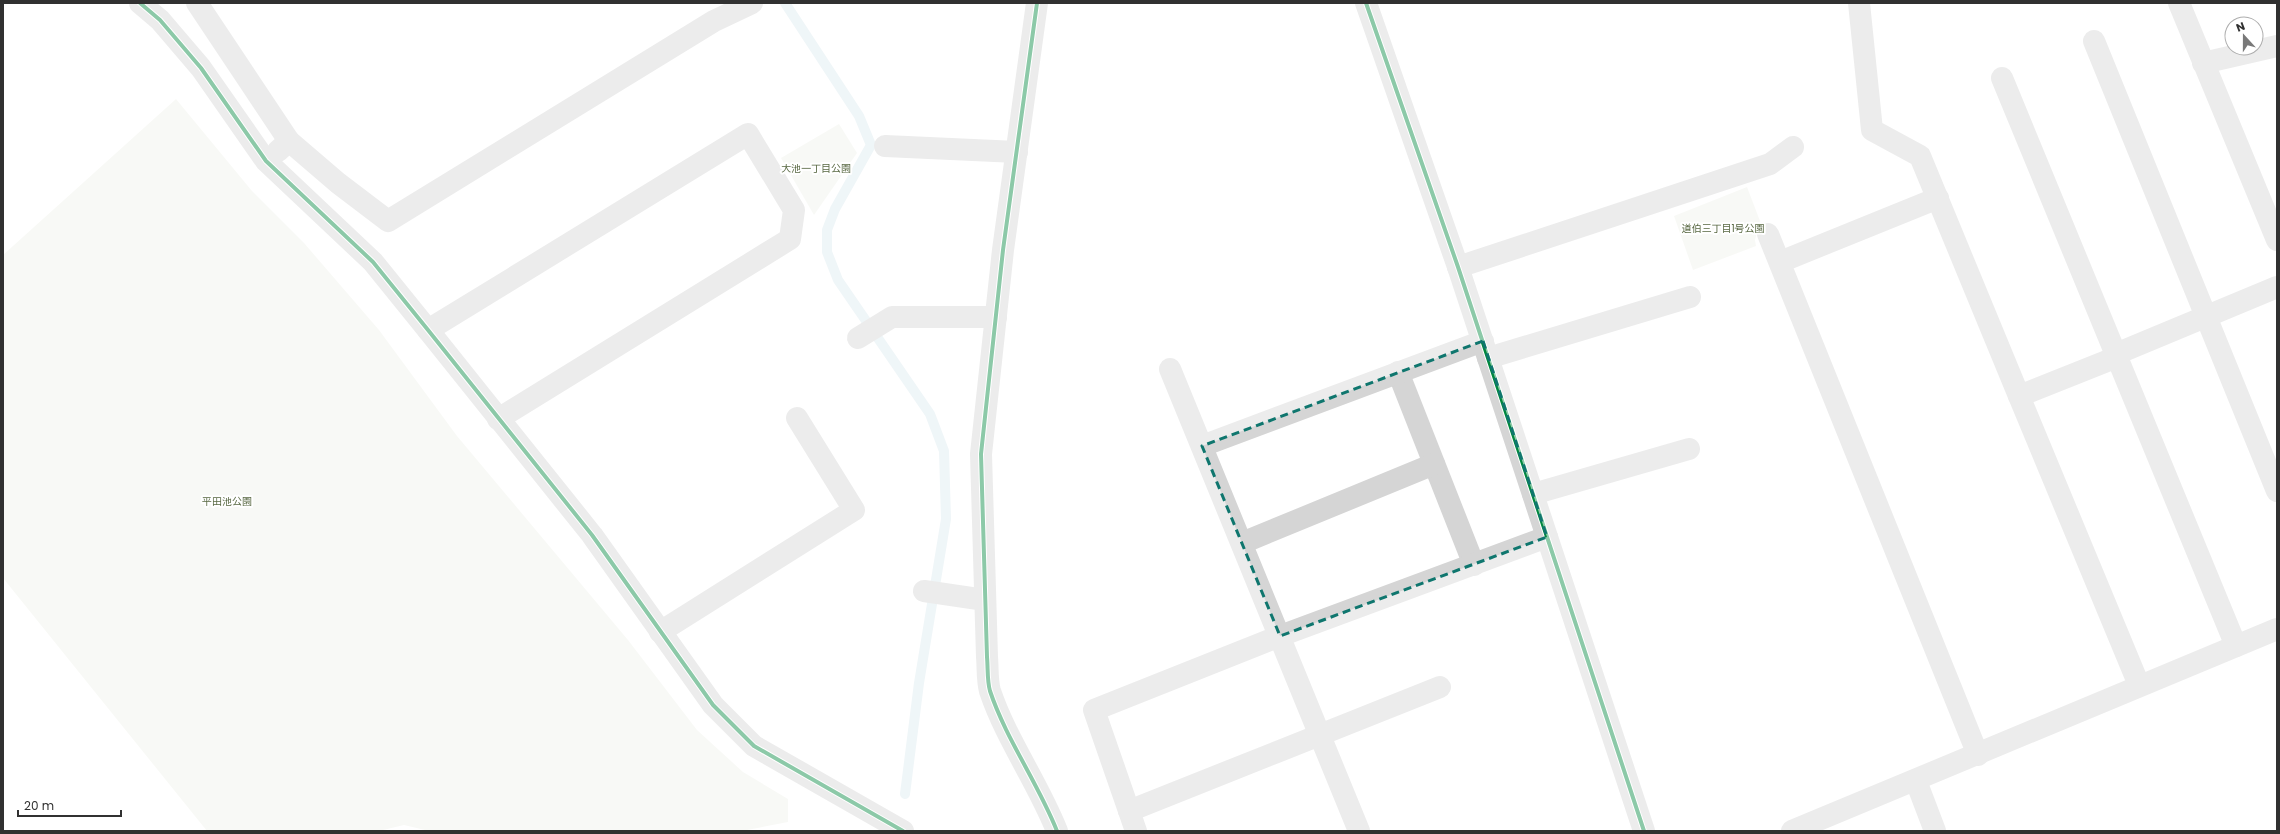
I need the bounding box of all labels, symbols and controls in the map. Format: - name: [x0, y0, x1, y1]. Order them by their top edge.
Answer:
- north arrow: [2224, 16, 2264, 56]
- text: N: [2234, 18, 2247, 36]
- park label: 大池一丁目公園: [781, 161, 851, 176]
- park label: 道伯三丁目1号公園: [1681, 221, 1765, 236]
- park label: 平田池公園: [202, 494, 252, 509]
- scale bar: [18, 792, 121, 818]
- text: 20 m: [24, 797, 54, 814]

